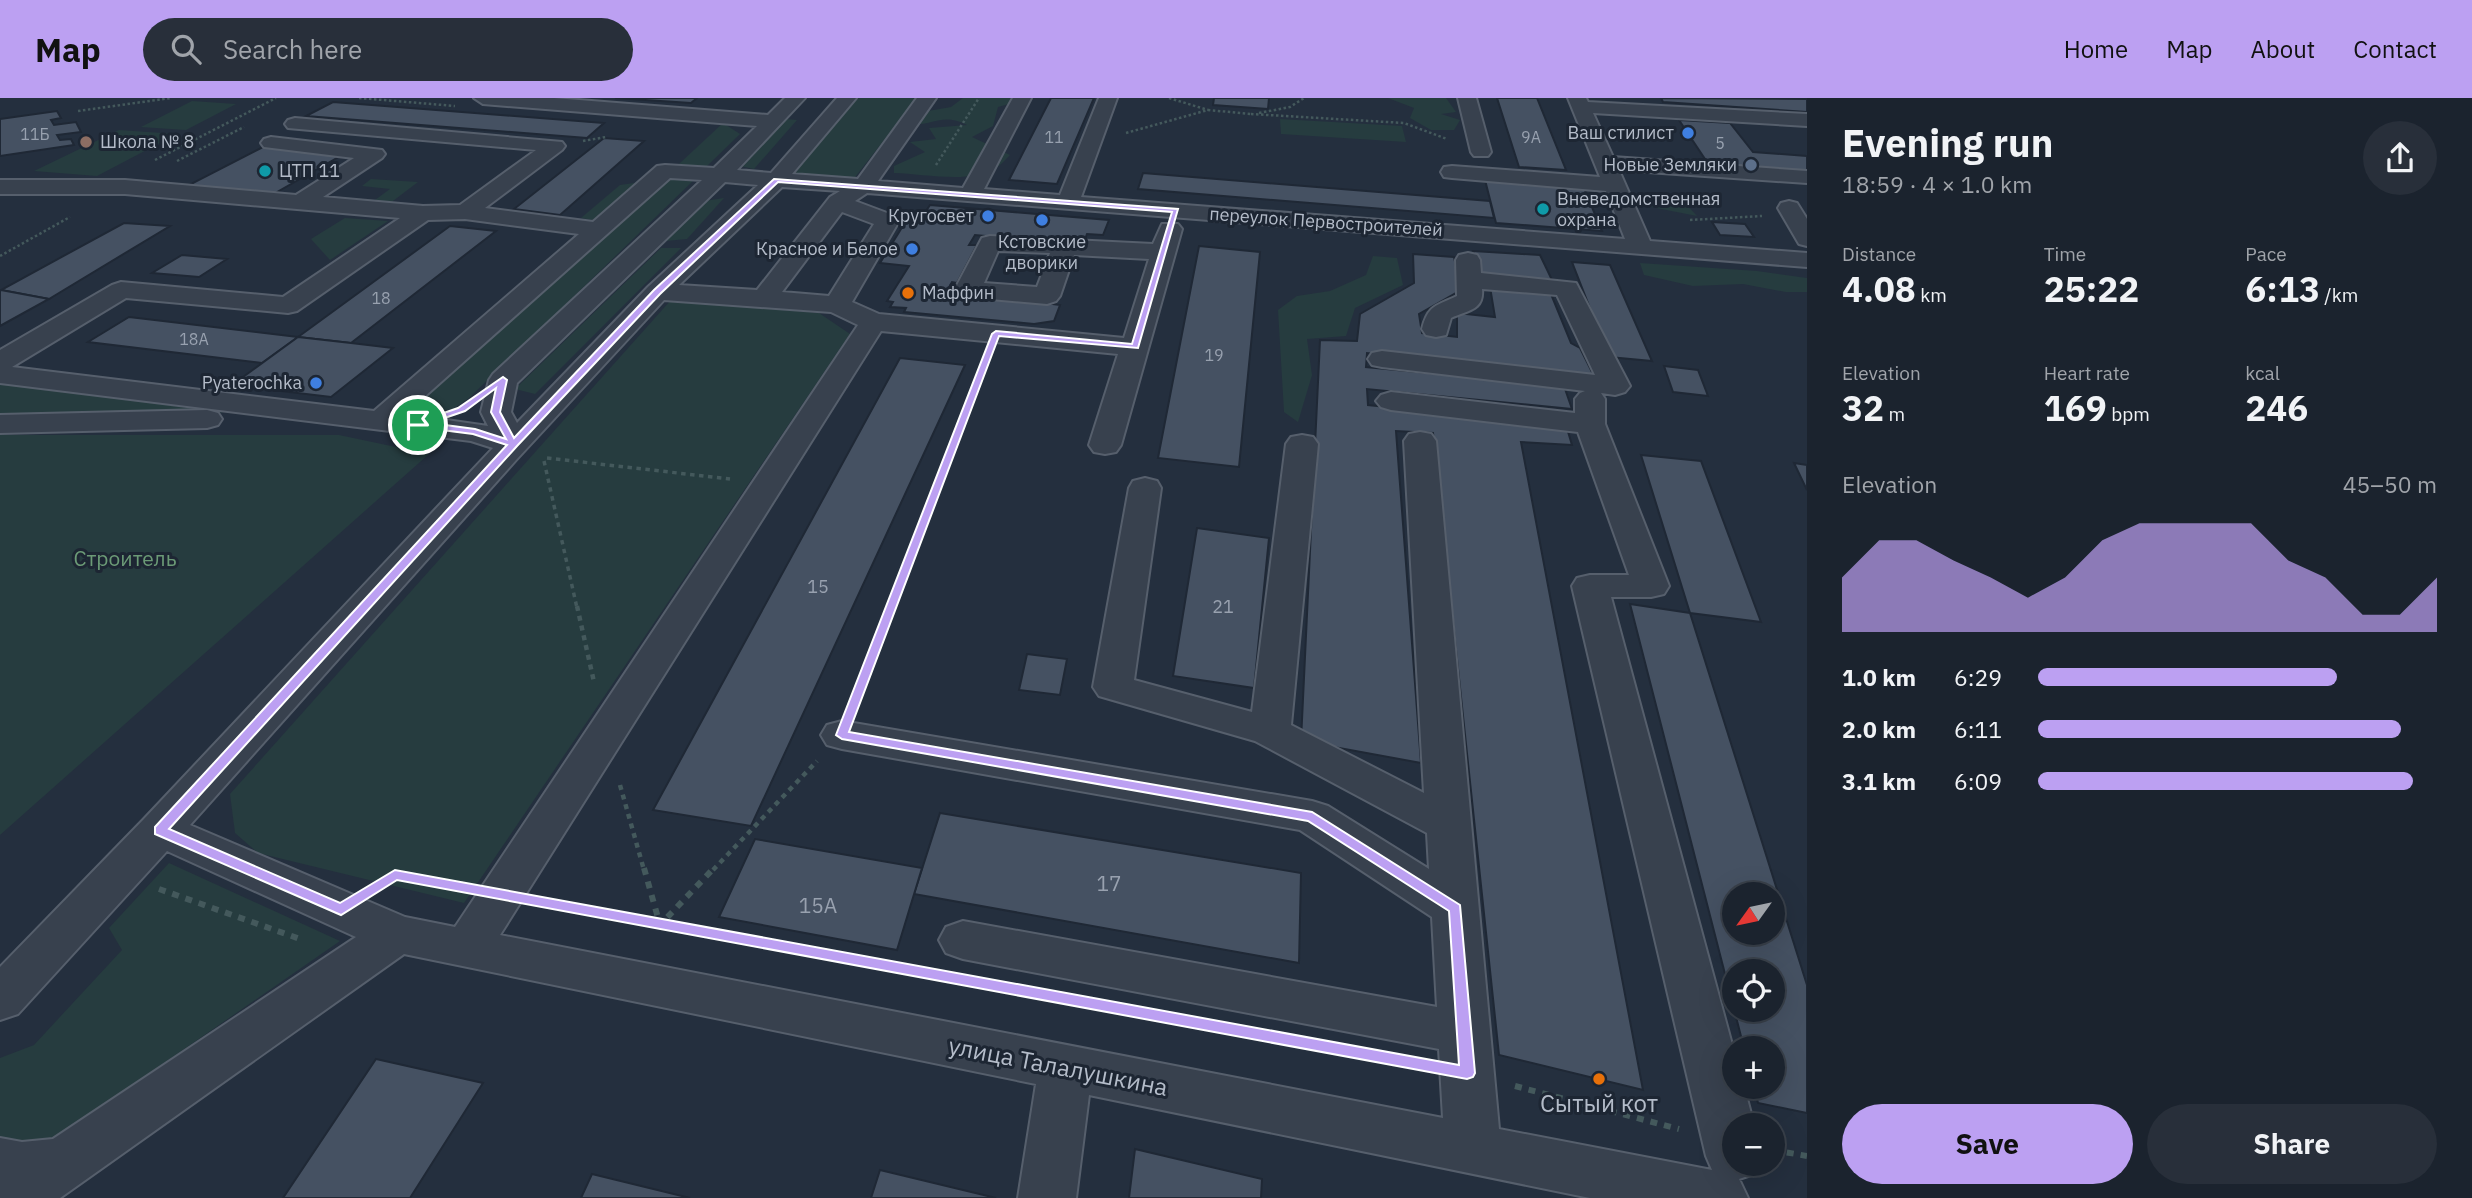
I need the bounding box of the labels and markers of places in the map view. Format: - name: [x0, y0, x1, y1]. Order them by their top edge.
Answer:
- place label: Ваш стилист: [1567, 121, 1675, 144]
- marker: Ваш стилист: [1680, 125, 1696, 141]
- place label: Школа № 8: [100, 130, 194, 153]
- marker: Школа № 8: [78, 134, 94, 150]
- place label: Новые Земляки: [1604, 153, 1737, 176]
- marker: Новые Земляки: [1743, 157, 1759, 173]
- place label: ЦТП 11: [279, 159, 340, 182]
- marker: ЦТП 11: [257, 163, 273, 179]
- place label: Вневедомственная охрана: [1557, 187, 1720, 231]
- marker: Вневедомственная охрана: [1535, 201, 1551, 217]
- place label: Кругосвет: [888, 204, 974, 227]
- marker: Кругосвет: [980, 208, 996, 224]
- marker: Кстовские дворики: [1034, 212, 1050, 228]
- place label: Кстовские дворики: [998, 230, 1086, 274]
- place label: Красное и Белое: [756, 237, 898, 260]
- marker: Красное и Белое: [904, 241, 920, 257]
- place label: Маффин: [922, 281, 994, 304]
- marker: Маффин: [900, 285, 916, 301]
- place label: Pyaterochka: [202, 371, 302, 394]
- marker: Pyaterochka: [308, 375, 324, 391]
- pin: [388, 395, 448, 455]
- marker: Сытый кот: [1591, 1071, 1607, 1087]
- place label: Сытый кот: [1540, 1087, 1658, 1119]

